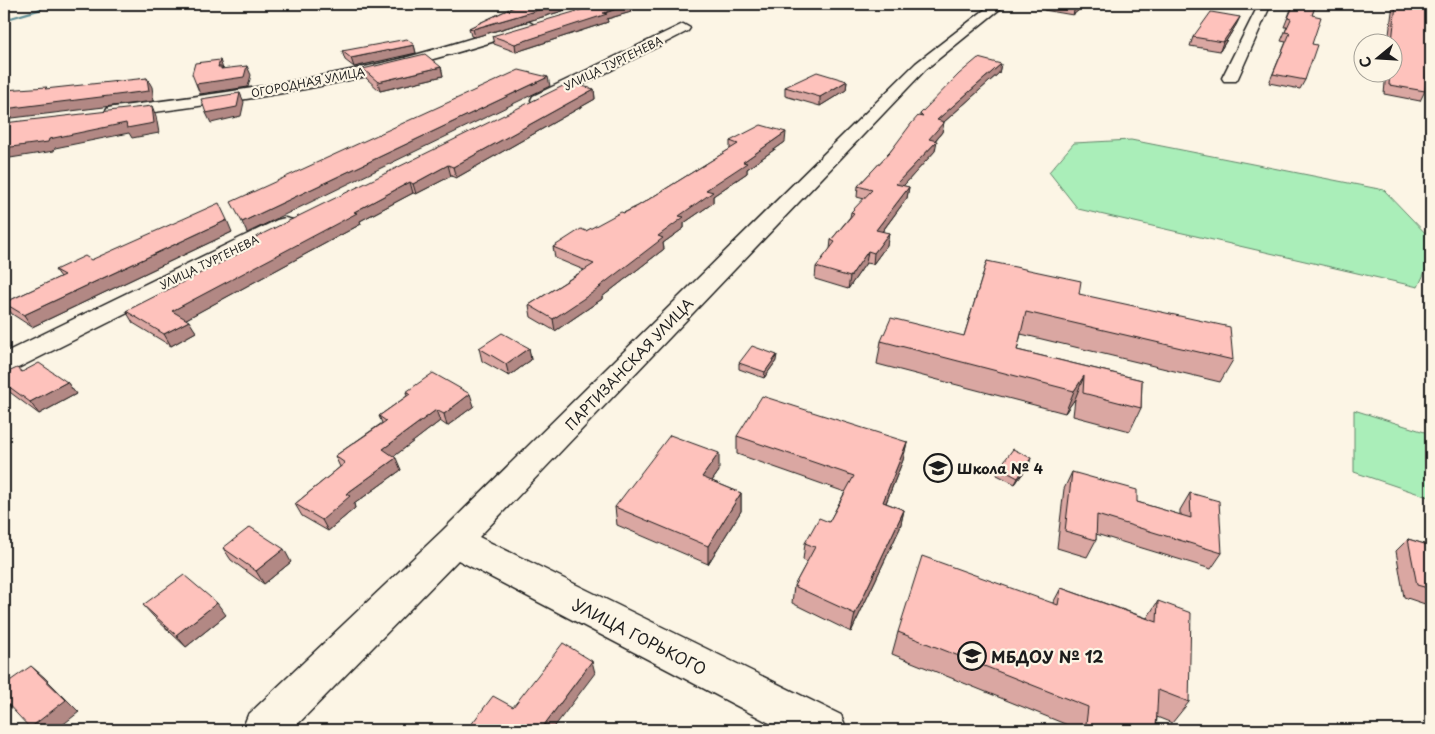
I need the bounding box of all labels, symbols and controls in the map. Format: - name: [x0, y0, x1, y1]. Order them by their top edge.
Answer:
- street label: УЛИЦА ТУРГЕНЕВА: [561, 32, 665, 94]
- north arrow: [1352, 32, 1402, 82]
- text: С: [1354, 54, 1377, 70]
- street label: ОГОРОДНАЯ УЛИЦА: [250, 63, 367, 101]
- street label: УЛИЦА ТУРГЕНЕВА: [157, 231, 261, 293]
- street label: ПАРТИЗАНСКАЯ УЛИЦА: [560, 293, 698, 435]
- school or university icon: Школа № 4: [923, 453, 953, 483]
- place label: Школа № 4: [957, 458, 1044, 479]
- street label: УЛИЦА ГОРЬКОГО: [569, 592, 711, 680]
- school or university icon: МБДОУ № 12: [957, 641, 987, 671]
- place label: МБДОУ № 12: [991, 644, 1104, 668]

